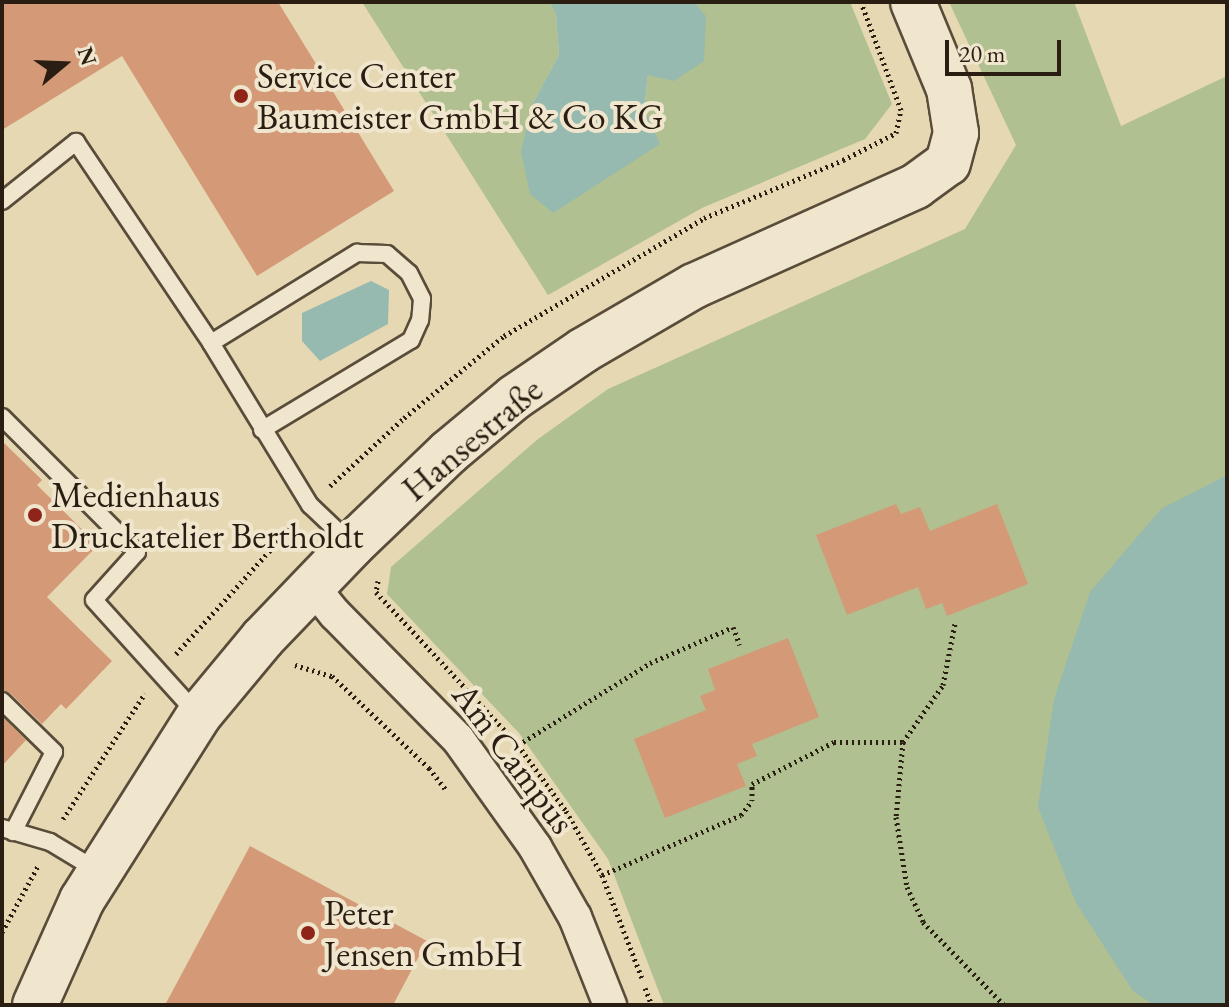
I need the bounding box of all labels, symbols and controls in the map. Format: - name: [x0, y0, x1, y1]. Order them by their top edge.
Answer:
- north arrow: [24, 24, 104, 104]
- scale bar: [949, 24, 1065, 74]
- text: 20 m: [959, 38, 1006, 69]
- text: N: [71, 43, 104, 69]
- place label: Service Center Baumeister GmbH & Co KG: [257, 53, 663, 138]
- marker: Service Center Baumeister GmbH & Co KG: [232, 87, 250, 105]
- street label: Hansestraße: [393, 368, 551, 510]
- place label: Medienhaus Druckatelier Bertholdt: [51, 472, 364, 557]
- marker: Medienhaus Druckatelier Bertholdt: [26, 506, 44, 524]
- street label: Am Campus: [443, 674, 585, 842]
- place label: Peter Jensen GmbH: [324, 890, 523, 975]
- marker: Peter Jensen GmbH: [299, 924, 317, 942]

